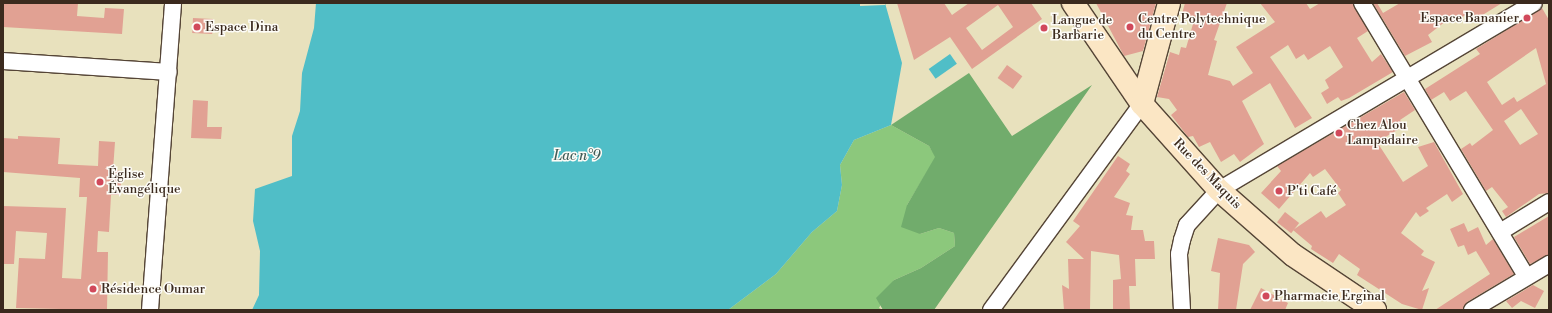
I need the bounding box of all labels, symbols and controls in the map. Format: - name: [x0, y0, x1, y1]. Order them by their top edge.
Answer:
- place label: Espace Bananier: [1420, 10, 1519, 26]
- place label: Centre Polytechnique du Centre: [1138, 12, 1265, 43]
- place label: Langue de Barbarie: [1052, 13, 1112, 44]
- marker: Espace Bananier: [1522, 13, 1532, 23]
- place label: Espace Dina: [205, 19, 278, 35]
- marker: Espace Dina: [192, 22, 202, 32]
- marker: Centre Polytechnique du Centre: [1125, 22, 1135, 32]
- marker: Langue de Barbarie: [1039, 23, 1049, 33]
- place label: Chez Alou Lampadaire: [1347, 118, 1418, 149]
- marker: Chez Alou Lampadaire: [1334, 128, 1344, 138]
- street label: Rue des Maquis: [1170, 136, 1244, 212]
- water label: Lac n°9: [554, 148, 600, 164]
- place label: Église Évangélique: [108, 167, 181, 198]
- marker: Église Évangélique: [95, 177, 105, 187]
- place label: P'ti Café: [1287, 183, 1337, 199]
- marker: P'ti Café: [1274, 186, 1284, 196]
- place label: Résidence Oumar: [101, 281, 205, 297]
- marker: Résidence Oumar: [88, 284, 98, 294]
- place label: Pharmacie Erginal: [1274, 288, 1385, 304]
- marker: Pharmacie Erginal: [1261, 291, 1271, 301]

